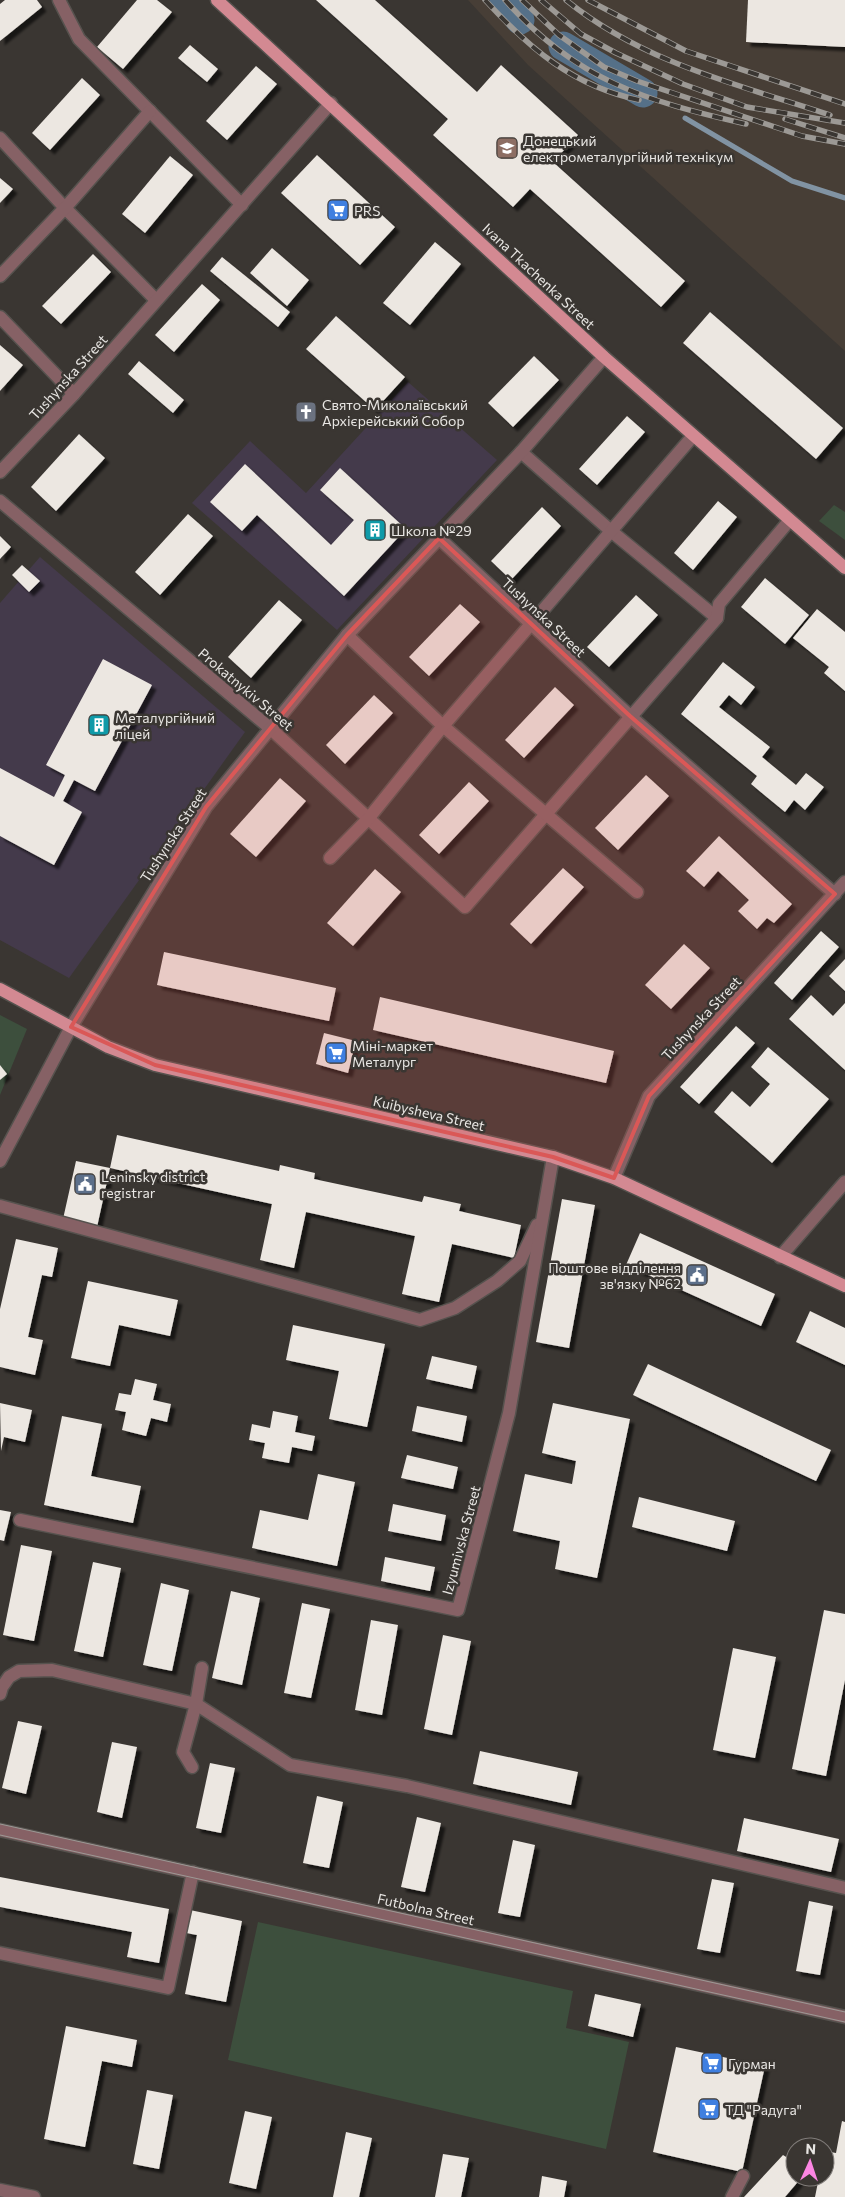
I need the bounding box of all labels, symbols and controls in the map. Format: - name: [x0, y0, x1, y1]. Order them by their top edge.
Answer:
- place label: Донецький електрометалургійний технікум: [523, 132, 733, 165]
- school or university icon: Донецький електрометалургійний технікум: [495, 136, 519, 160]
- supermarket icon: PRS: [326, 198, 350, 222]
- place label: PRS: [354, 202, 380, 219]
- street label: Ivana Tkachenka Street: [479, 219, 599, 333]
- street label: Tushynska Street: [25, 331, 111, 423]
- place label: Свято-Миколаївський Архієрейський Собор: [322, 396, 468, 429]
- church icon: Свято-Миколаївський Архієрейський Собор: [294, 400, 318, 424]
- building icon: Школа №29: [363, 518, 387, 542]
- place label: Школа №29: [391, 522, 472, 539]
- street label: Tushynska Street: [498, 574, 590, 660]
- street label: Prokatnykiv Street: [195, 644, 297, 734]
- place label: Металургійний ліцей: [115, 709, 215, 742]
- building icon: Металургійний ліцей: [87, 713, 111, 737]
- street label: Tushynska Street: [136, 785, 210, 885]
- street label: Tushynska Street: [658, 972, 744, 1064]
- place label: Міні-маркет Металург: [352, 1037, 433, 1070]
- supermarket icon: Міні-маркет Металург: [324, 1041, 348, 1065]
- street label: Kuibysheva Street: [371, 1092, 487, 1134]
- place label: Leninsky district registrar: [101, 1168, 206, 1201]
- public building icon: Leninsky district registrar: [73, 1172, 97, 1196]
- place label: Поштове відділення зв'язку №62: [548, 1259, 681, 1292]
- public building icon: Поштове відділення зв'язку №62: [685, 1263, 709, 1287]
- street label: Izyumivska Street: [438, 1483, 484, 1596]
- street label: Futbolna Street: [376, 1890, 476, 1928]
- supermarket icon: Гурман: [700, 2051, 724, 2075]
- place label: Гурман: [728, 2055, 776, 2072]
- supermarket icon: ТД "Радуга": [697, 2097, 721, 2121]
- place label: ТД "Радуга": [725, 2101, 802, 2118]
- north arrow: [785, 2137, 835, 2187]
- text: N: [805, 2140, 816, 2157]

